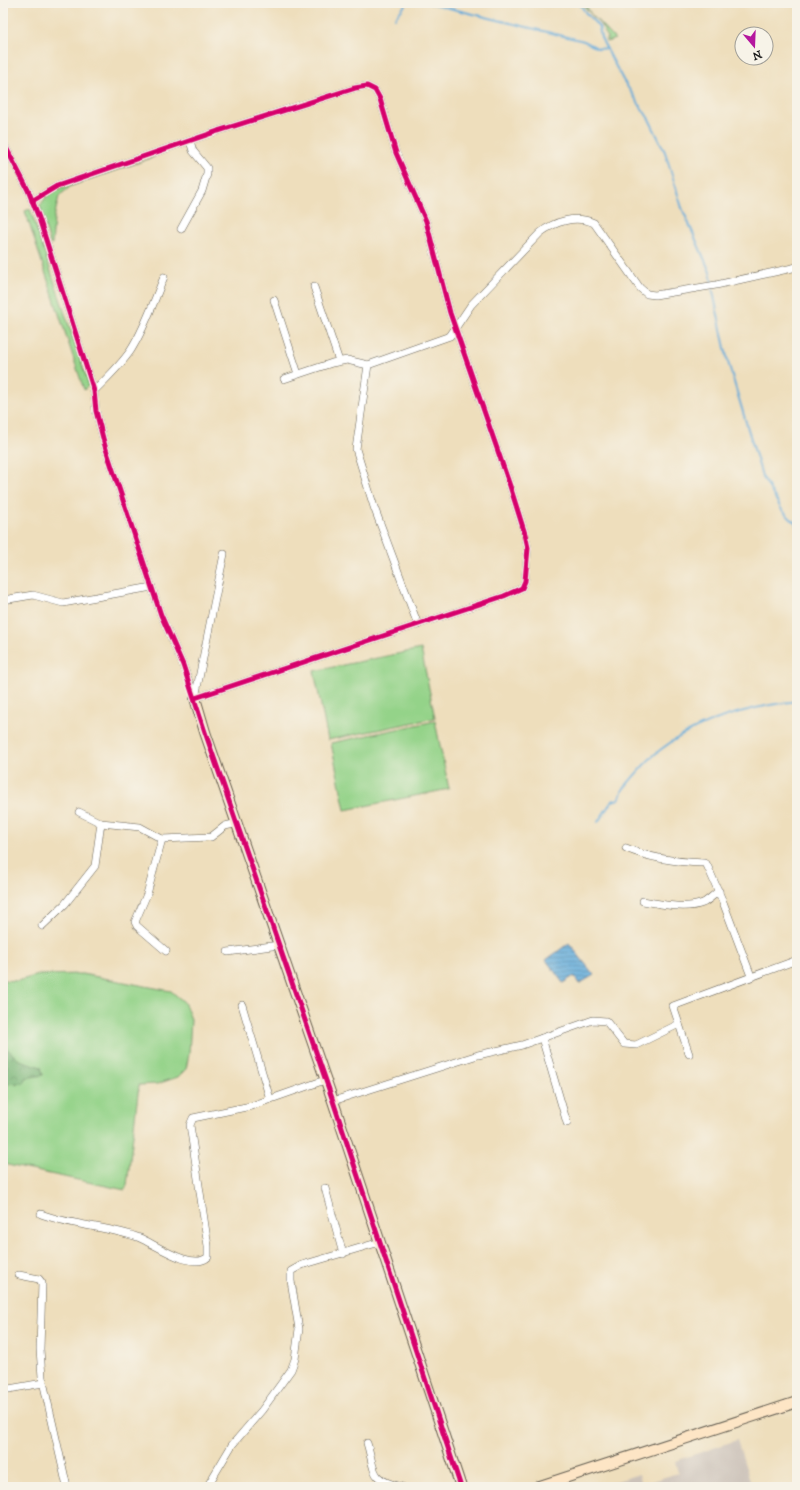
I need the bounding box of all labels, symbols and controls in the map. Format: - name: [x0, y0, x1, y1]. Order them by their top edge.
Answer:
- north arrow: [734, 26, 774, 66]
- text: N: [750, 46, 763, 63]

